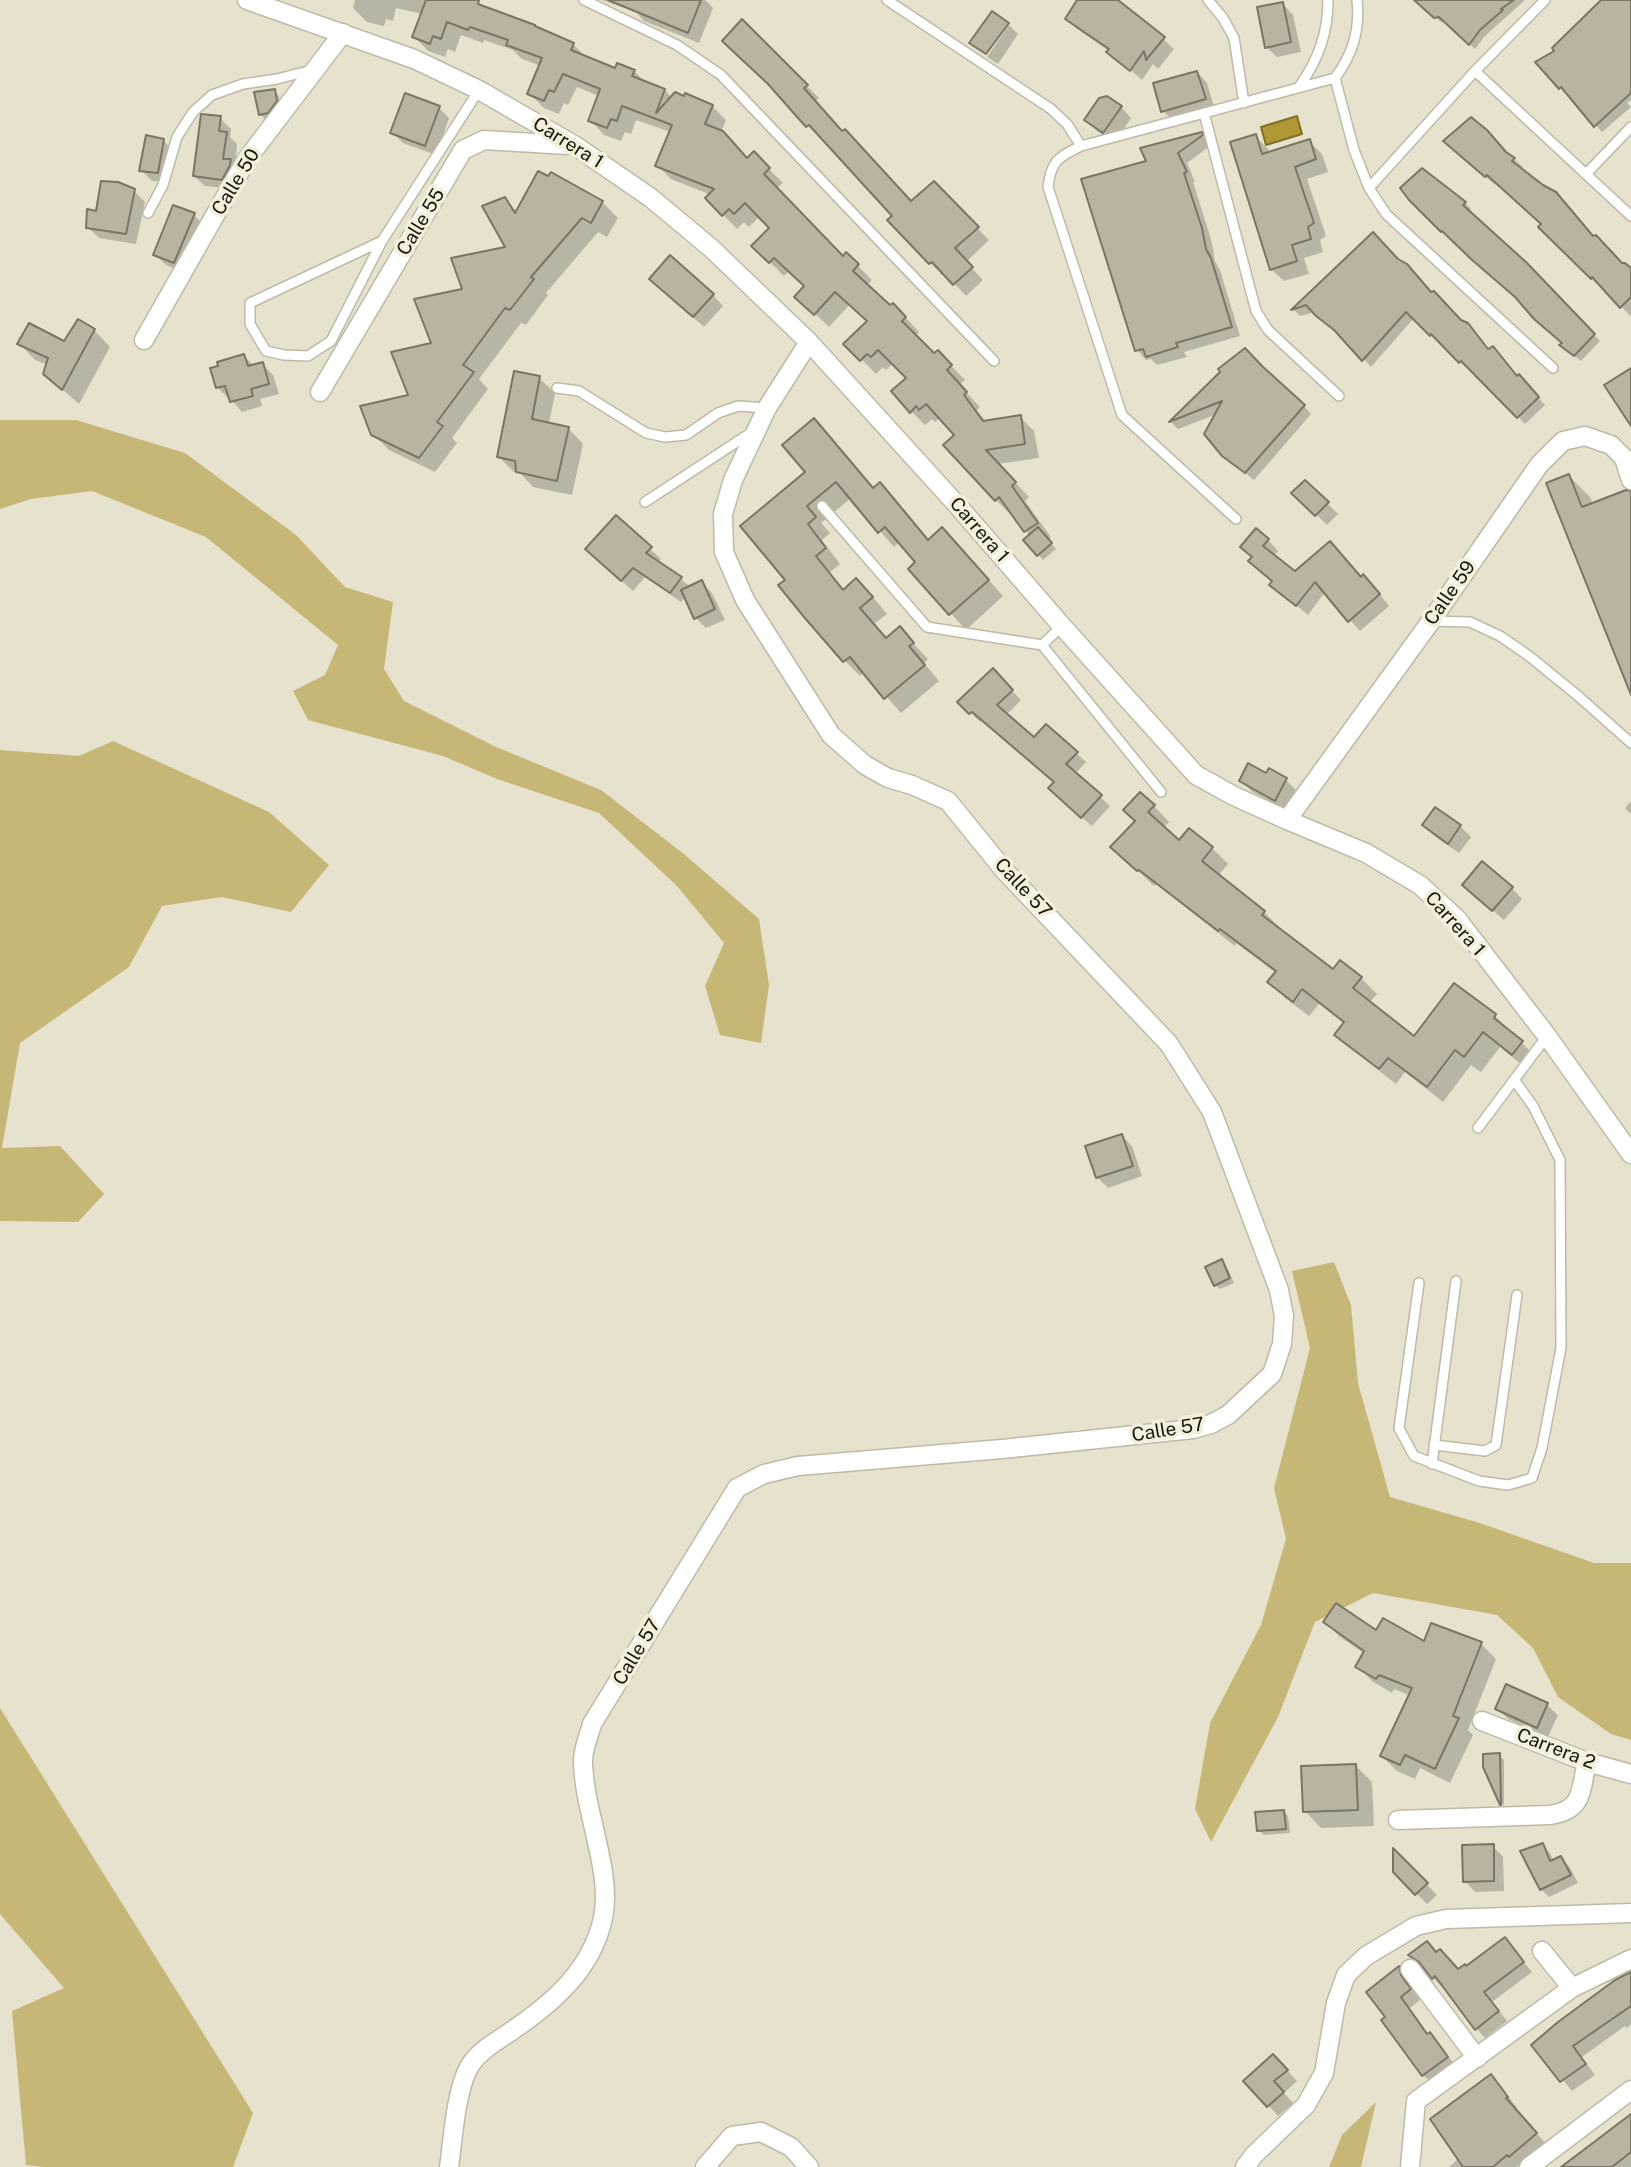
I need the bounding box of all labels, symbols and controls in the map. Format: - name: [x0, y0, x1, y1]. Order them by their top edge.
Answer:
- street label: Carrera 1: [529, 112, 607, 174]
- street label: Calle 50: [207, 145, 265, 219]
- street label: Calle 55: [392, 184, 450, 260]
- street label: Carrera 1: [945, 493, 1013, 567]
- street label: Calle 59: [1420, 556, 1480, 630]
- street label: Calle 57: [990, 853, 1056, 923]
- street label: Carrera 1: [1420, 887, 1490, 961]
- street label: Calle 57: [1130, 1413, 1206, 1447]
- street label: Calle 57: [608, 1615, 666, 1689]
- street label: Carrera 2: [1513, 1724, 1599, 1774]

